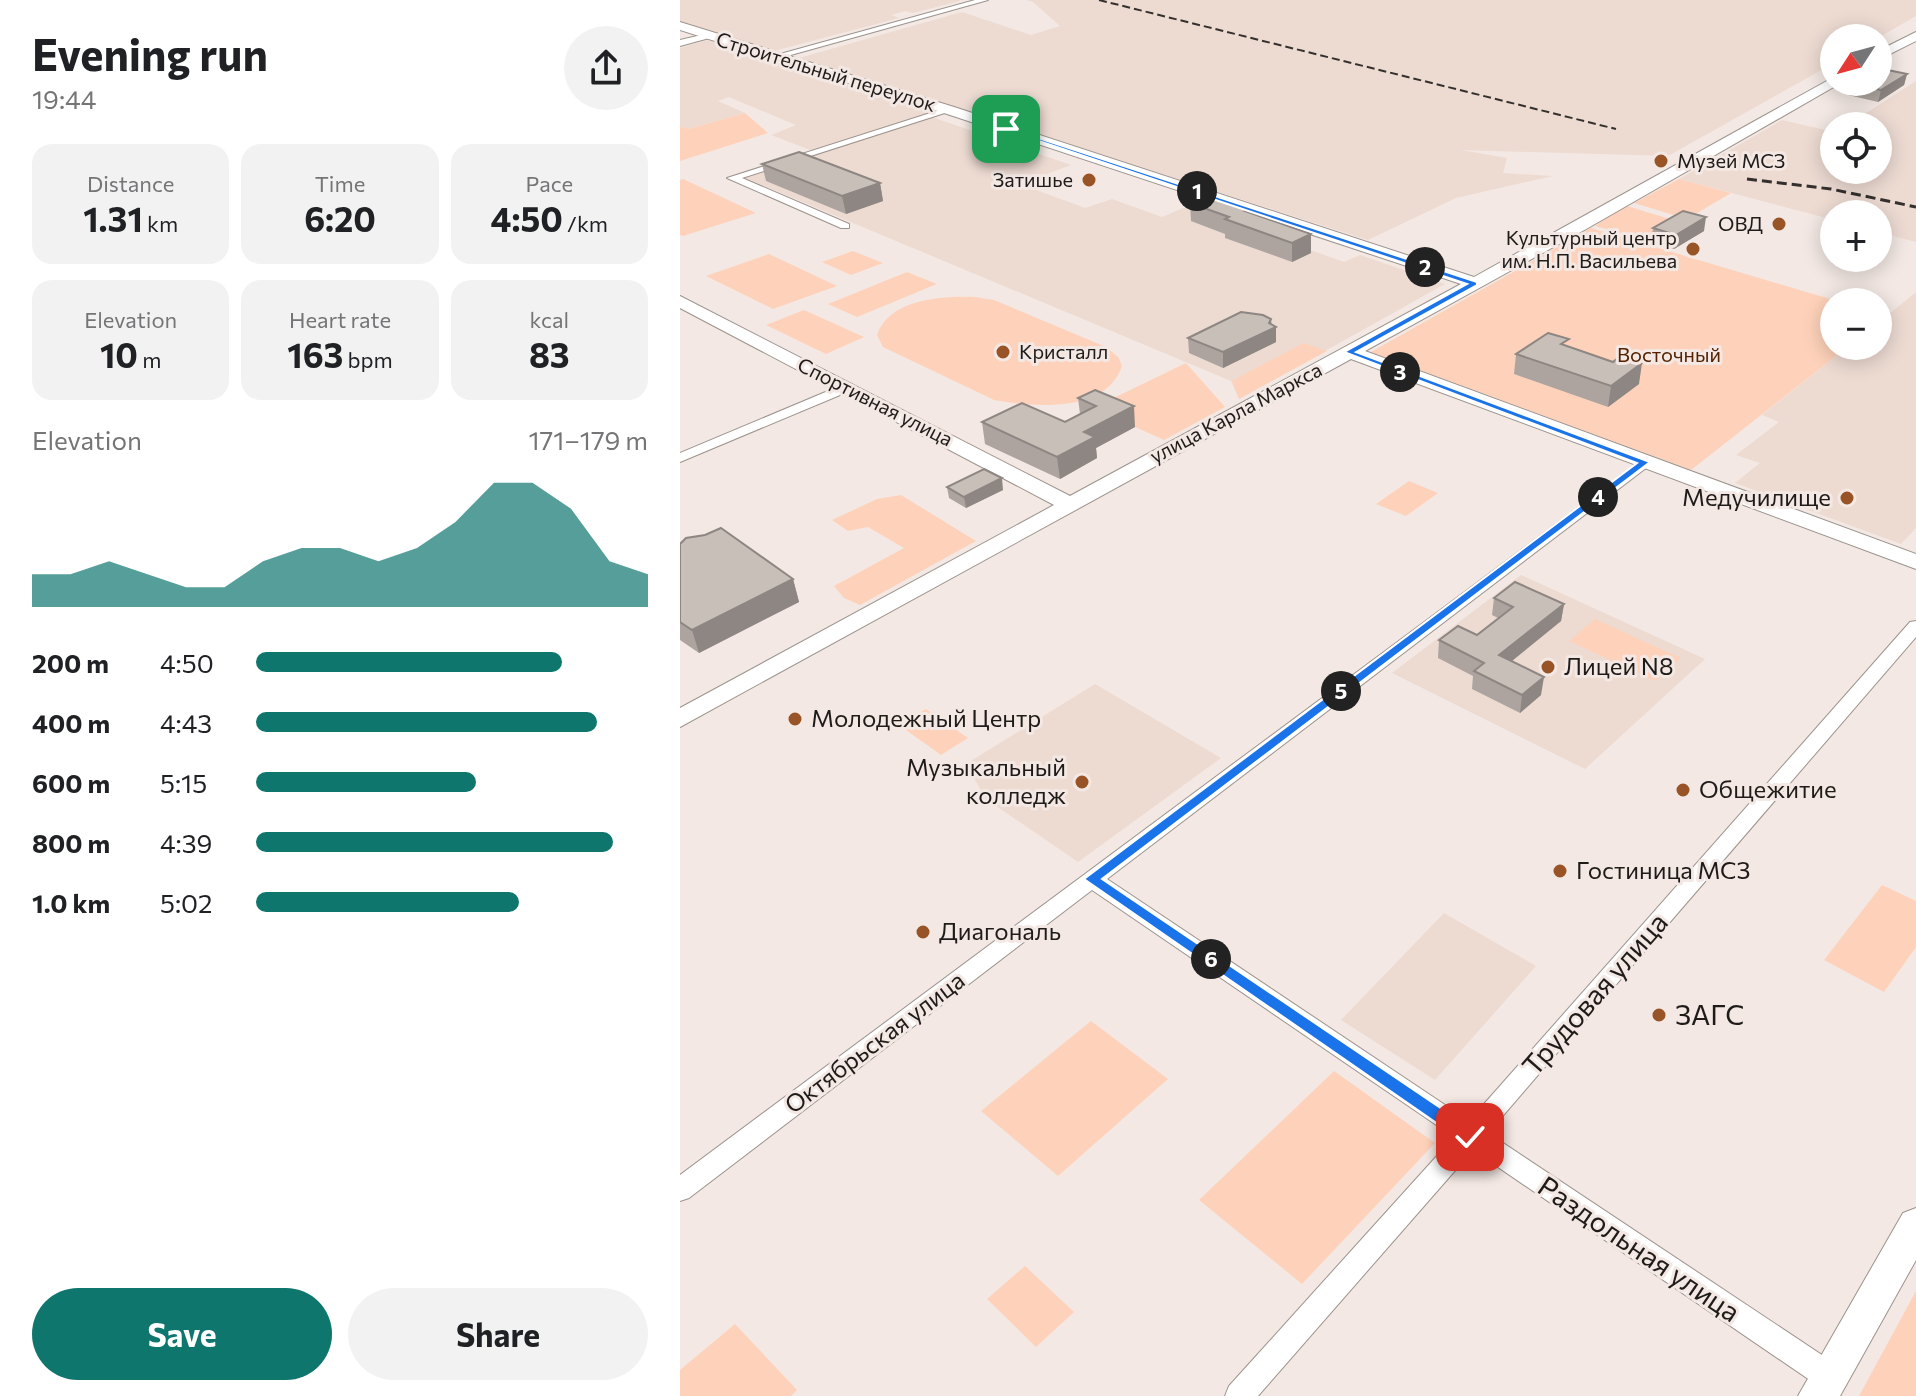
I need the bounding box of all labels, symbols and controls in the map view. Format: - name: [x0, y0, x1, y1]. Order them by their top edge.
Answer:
- north arrow: [1820, 24, 1892, 96]
- map controls: [1820, 24, 1892, 360]
- text: Evening run: [32, 26, 268, 80]
- button: share: [564, 26, 648, 110]
- street label: Строительный переулок: [713, 26, 939, 116]
- text: 19:44: [32, 83, 96, 114]
- pin: [972, 95, 1040, 163]
- icon: arrive: [984, 107, 1028, 151]
- button: locate: [1820, 112, 1892, 184]
- place label: Музей МСЗ: [1677, 148, 1785, 172]
- marker: Музей МСЗ: [1652, 152, 1670, 170]
- place label: Затишье: [993, 167, 1073, 191]
- text: Distance: [87, 170, 174, 197]
- text: Time: [315, 170, 365, 197]
- text: Pace: [525, 170, 573, 197]
- marker: Затишье: [1080, 171, 1098, 189]
- pin: 1: [1177, 171, 1217, 211]
- text: 1: [1192, 177, 1202, 204]
- text: 1.31: [83, 197, 143, 239]
- text: 6:20: [304, 197, 376, 239]
- text: 4:50: [491, 197, 563, 239]
- button: +: [1820, 200, 1892, 272]
- text: km: [143, 210, 178, 237]
- text: /km: [563, 210, 608, 237]
- place label: ОВД: [1718, 211, 1763, 235]
- marker: ОВД: [1770, 215, 1788, 233]
- place label: Культурный центр им. Н.П. Васильева: [1502, 225, 1677, 272]
- marker: Культурный центр им. Н.П. Васильева: [1684, 240, 1702, 258]
- pin: 2: [1405, 247, 1445, 287]
- text: 2: [1419, 253, 1431, 280]
- button: −: [1820, 288, 1892, 360]
- text: Elevation: [84, 306, 177, 333]
- text: Heart rate: [289, 306, 391, 333]
- text: kcal: [530, 306, 569, 333]
- text: 10: [100, 333, 138, 375]
- text: 163: [287, 333, 343, 375]
- text: 83: [529, 333, 570, 375]
- place label: Кристалл: [1019, 339, 1108, 363]
- park label: Восточный: [1617, 342, 1721, 366]
- marker: Кристалл: [994, 343, 1012, 361]
- text: m: [138, 346, 161, 373]
- text: bpm: [343, 346, 393, 373]
- street label: Спортивная улица: [794, 352, 957, 451]
- pin: 3: [1380, 352, 1420, 392]
- street label: улица Карла Маркса: [1145, 357, 1326, 468]
- text: 3: [1394, 358, 1406, 385]
- text: Elevation: [32, 424, 142, 455]
- text: 171–179 m: [529, 424, 648, 455]
- pin: 4: [1578, 477, 1618, 517]
- place label: Медучилище: [1682, 482, 1831, 511]
- text: 4: [1591, 483, 1605, 510]
- marker: Медучилище: [1838, 489, 1856, 507]
- text: 200 m: [32, 647, 109, 678]
- text: 4:50: [160, 647, 214, 678]
- place label: Лицей N8: [1564, 651, 1673, 680]
- marker: Лицей N8: [1539, 658, 1557, 676]
- pin: 5: [1321, 671, 1361, 711]
- text: 5: [1335, 677, 1347, 704]
- place label: Молодежный Центр: [811, 703, 1041, 732]
- text: 400 m: [32, 707, 110, 738]
- text: 4:43: [160, 707, 212, 738]
- marker: Молодежный Центр: [786, 710, 804, 728]
- place label: Музыкальный колледж: [906, 752, 1066, 809]
- text: 600 m: [32, 767, 110, 798]
- text: 5:15: [160, 767, 207, 798]
- marker: Музыкальный колледж: [1073, 773, 1091, 791]
- place label: Общежитие: [1699, 774, 1837, 803]
- marker: Общежитие: [1674, 781, 1692, 799]
- text: 800 m: [32, 827, 110, 858]
- text: 4:39: [160, 827, 212, 858]
- place label: Гостиница МСЗ: [1576, 855, 1750, 884]
- marker: Гостиница МСЗ: [1551, 862, 1569, 880]
- text: 1.0 km: [32, 887, 110, 918]
- text: 5:02: [160, 887, 212, 918]
- street label: Трудовая улица: [1514, 905, 1674, 1082]
- place label: Диагональ: [939, 916, 1061, 945]
- marker: Диагональ: [914, 923, 932, 941]
- pin: 6: [1191, 939, 1231, 979]
- text: 6: [1204, 945, 1218, 972]
- street label: Октябрьская улица: [779, 965, 970, 1119]
- place label: ЗАГС: [1675, 997, 1744, 1031]
- marker: ЗАГС: [1650, 1006, 1668, 1024]
- pin: [1436, 1103, 1504, 1171]
- icon: check: [1448, 1115, 1492, 1159]
- street label: Раздольная улица: [1532, 1168, 1747, 1328]
- button: Save: [32, 1288, 332, 1380]
- button: Share: [348, 1288, 648, 1380]

